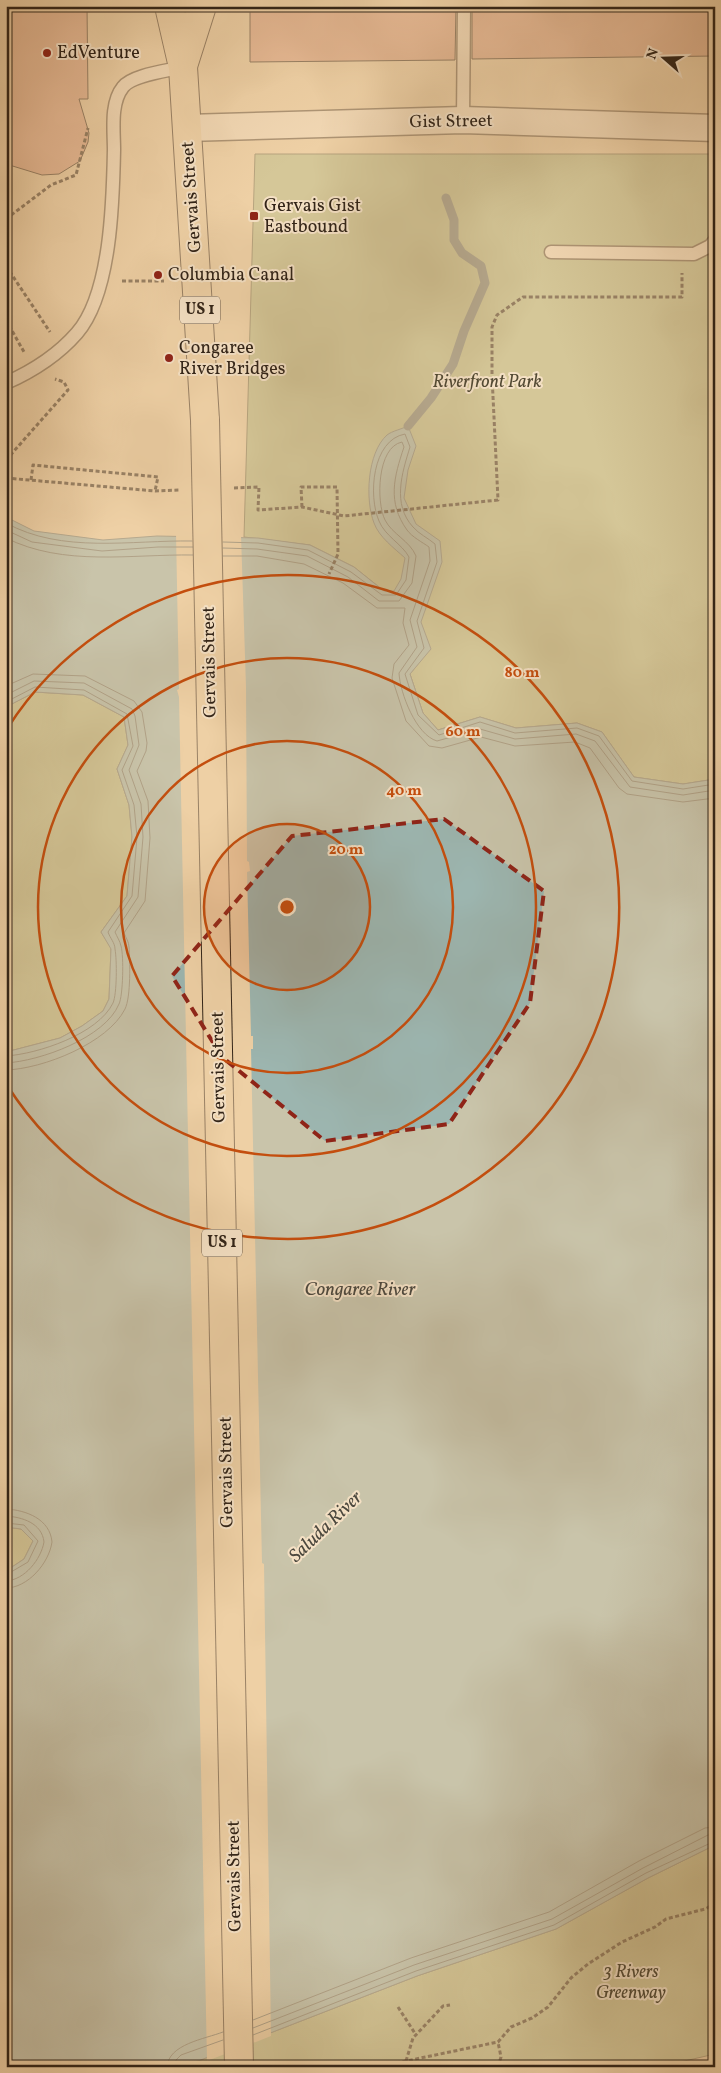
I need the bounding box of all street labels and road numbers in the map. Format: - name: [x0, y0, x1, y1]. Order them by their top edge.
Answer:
- street label: Gist Street: [409, 109, 493, 135]
- street label: Gervais Street: [176, 140, 208, 254]
- road number: US 1: [180, 296, 220, 324]
- street label: Gervais Street: [197, 606, 223, 718]
- street label: Gervais Street: [206, 1011, 232, 1123]
- road number: US 1: [202, 1230, 242, 1256]
- street label: Gervais Street: [214, 1416, 240, 1528]
- street label: Gervais Street: [222, 1820, 248, 1932]

